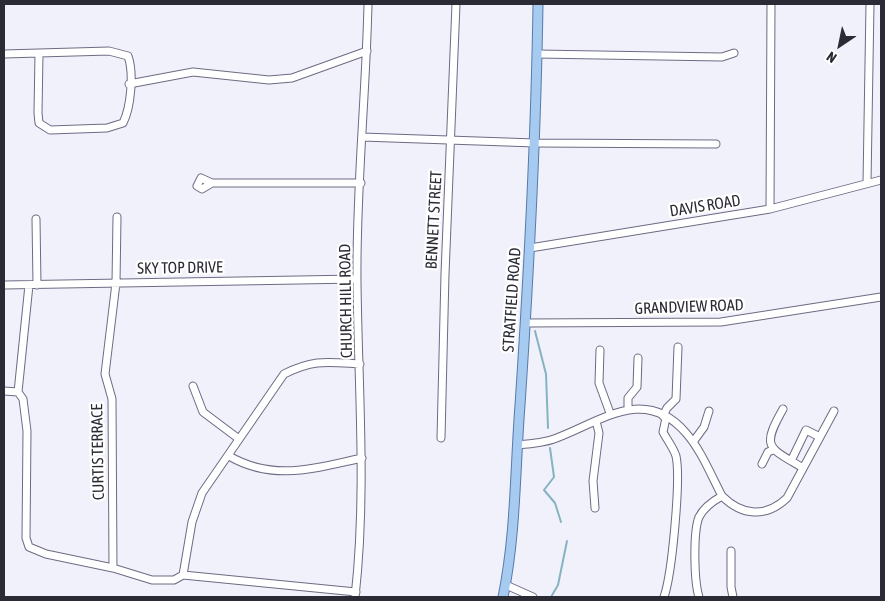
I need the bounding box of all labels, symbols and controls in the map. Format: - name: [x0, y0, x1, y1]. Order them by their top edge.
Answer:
- north arrow: [815, 20, 865, 70]
- text: N: [824, 48, 840, 66]
- street label: BENNETT STREET: [422, 170, 446, 270]
- street label: DAVIS ROAD: [668, 191, 742, 221]
- street label: CHURCH HILL ROAD: [335, 244, 357, 358]
- street label: STRATFIELD ROAD: [499, 247, 525, 353]
- street label: SKY TOP DRIVE: [137, 258, 223, 278]
- street label: GRANDVIEW ROAD: [634, 296, 744, 318]
- street label: CURTIS TERRACE: [88, 404, 108, 500]

